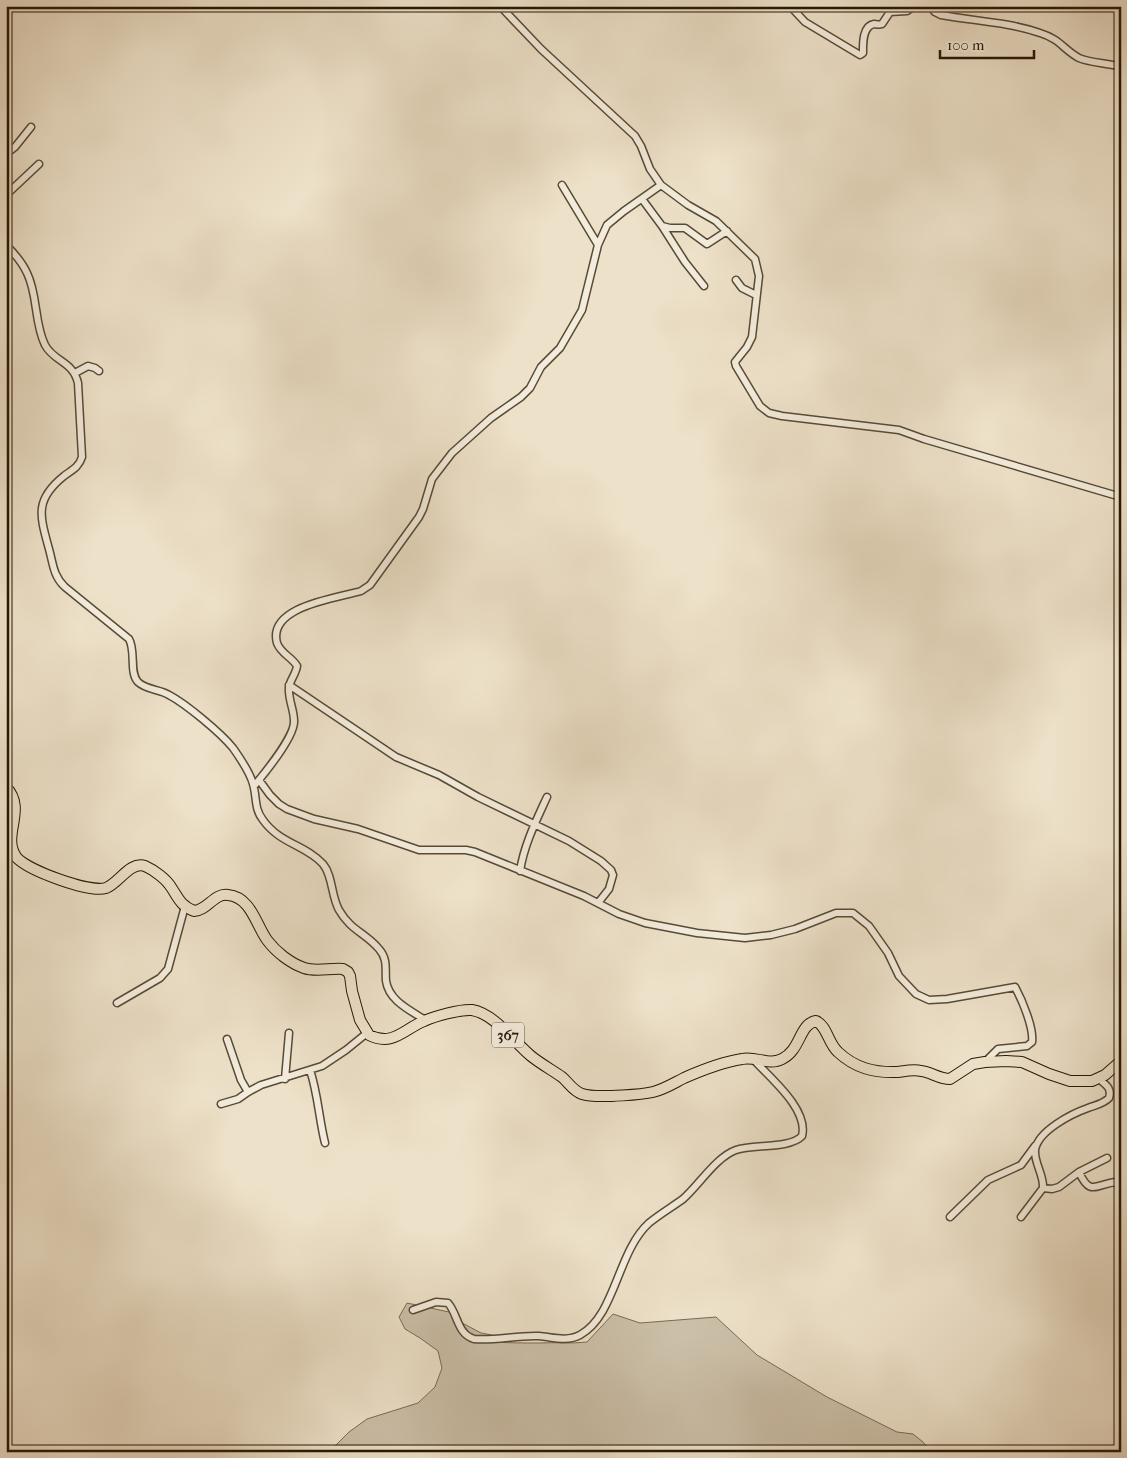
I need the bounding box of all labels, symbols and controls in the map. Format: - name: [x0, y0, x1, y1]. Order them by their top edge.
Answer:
- scale bar: [940, 28, 1033, 60]
- text: 100 m: [947, 36, 985, 54]
- road number: 367: [492, 1022, 524, 1048]

